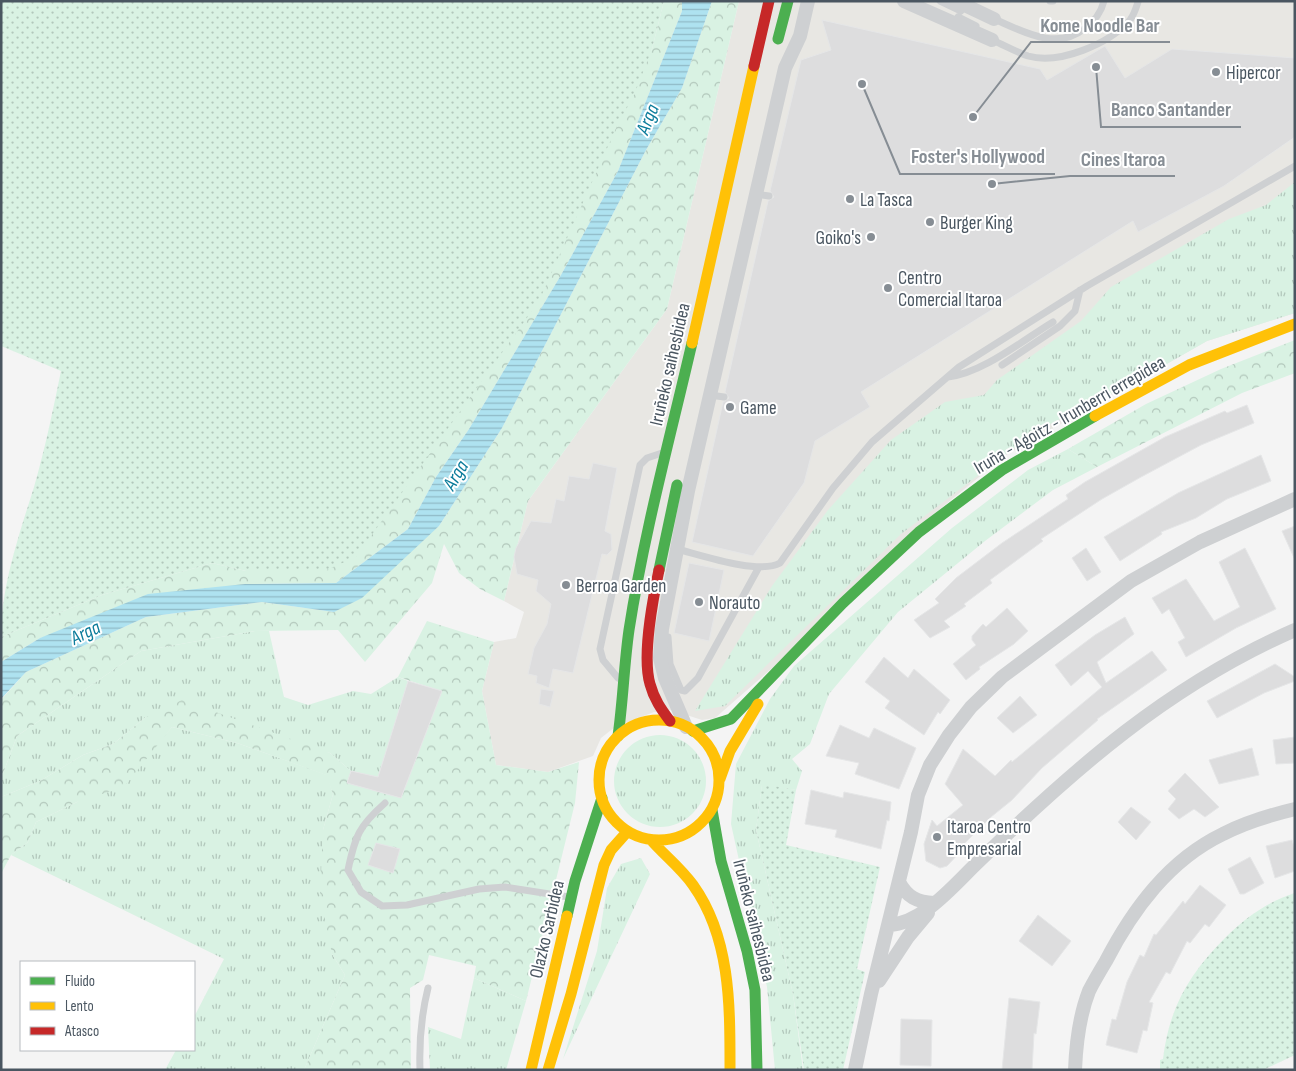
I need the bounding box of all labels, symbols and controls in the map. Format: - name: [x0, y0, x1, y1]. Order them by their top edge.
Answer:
- callout: Kome Noodle Bar: [1031, 7, 1170, 42]
- text: Kome Noodle Bar: [1040, 14, 1160, 38]
- place label: Hipercor: [1226, 62, 1281, 85]
- marker: Hipercor: [1210, 66, 1222, 78]
- callout: Banco Santander: [1101, 92, 1241, 127]
- text: Banco Santander: [1111, 98, 1231, 122]
- water label: Arga: [631, 101, 665, 139]
- callout: Foster's Hollywood: [900, 139, 1055, 174]
- callout: Cines Itaroa: [1070, 141, 1175, 176]
- text: Foster's Hollywood: [911, 145, 1045, 169]
- text: Cines Itaroa: [1081, 148, 1165, 172]
- place label: La Tasca: [860, 189, 913, 212]
- marker: La Tasca: [844, 193, 856, 205]
- place label: Burger King: [940, 212, 1013, 235]
- marker: Burger King: [924, 216, 936, 228]
- place label: Goiko's: [815, 227, 861, 250]
- marker: Goiko's: [865, 231, 877, 243]
- place label: Centro Comercial Itaroa: [898, 267, 1002, 312]
- marker: Centro Comercial Itaroa: [882, 282, 894, 294]
- street label: Iruñeko saihesbidea: [645, 301, 696, 428]
- street label: Iruña - Agoitz - Irunberri errepidea: [970, 351, 1170, 480]
- place label: Game: [740, 397, 777, 420]
- marker: Game: [724, 401, 736, 413]
- water label: Arga: [437, 456, 474, 496]
- place label: Berroa Garden: [576, 575, 666, 598]
- marker: Berroa Garden: [560, 579, 572, 591]
- place label: Norauto: [709, 592, 761, 615]
- marker: Norauto: [693, 596, 705, 608]
- water label: Arga: [66, 615, 104, 651]
- place label: Itaroa Centro Empresarial: [947, 816, 1031, 861]
- marker: Itaroa Centro Empresarial: [931, 831, 943, 843]
- street label: Iruñeko saihesbidea: [727, 857, 780, 984]
- street label: Olazko Sarbidea: [525, 878, 570, 981]
- legend: [20, 961, 195, 1051]
- text: Fluido: [65, 972, 95, 991]
- text: Lento: [65, 997, 94, 1016]
- text: Atasco: [64, 1022, 99, 1041]

